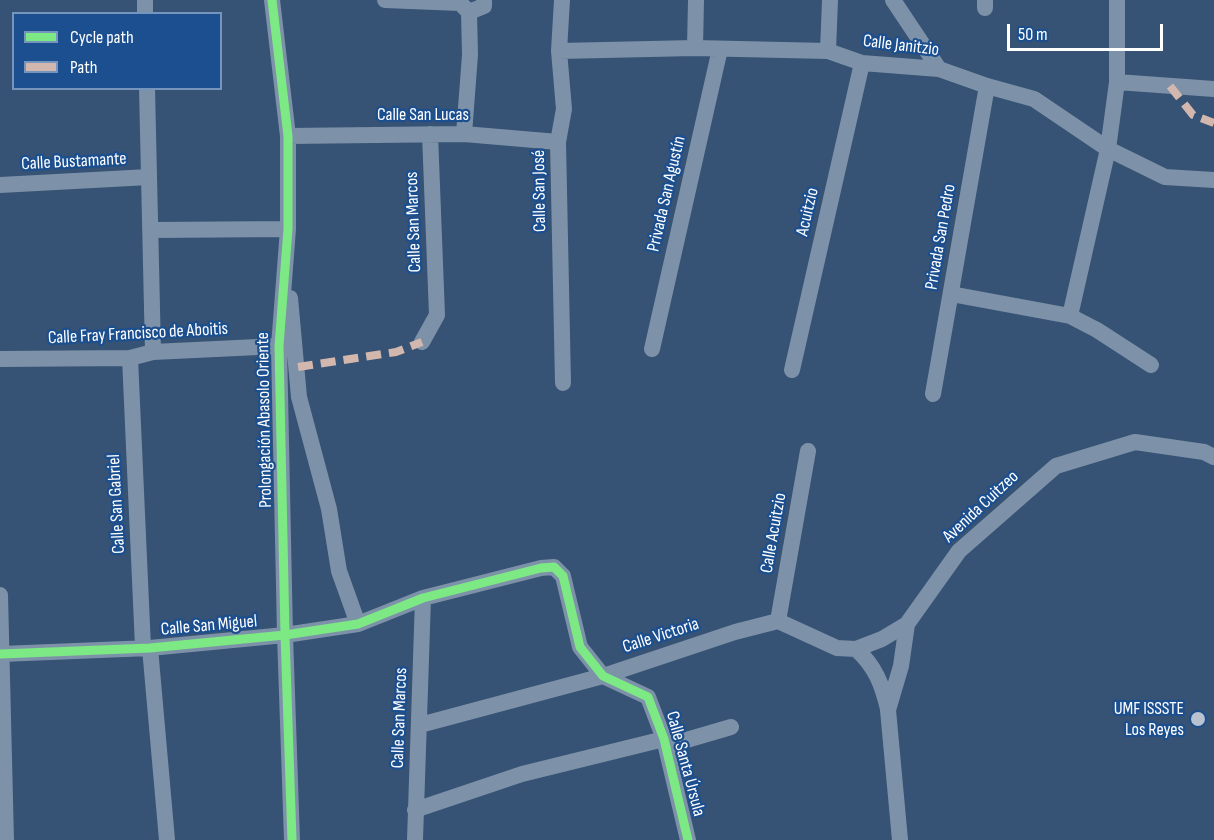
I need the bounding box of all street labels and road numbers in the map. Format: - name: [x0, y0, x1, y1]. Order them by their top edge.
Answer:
- street label: Calle Janitzio: [862, 31, 940, 61]
- street label: Calle San Lucas: [377, 104, 469, 126]
- street label: Privada San Agustín: [643, 134, 691, 254]
- street label: Calle Bustamante: [21, 148, 127, 176]
- street label: Calle San José: [528, 150, 552, 232]
- street label: Calle San Marcos: [401, 171, 427, 273]
- street label: Privada San Pedro: [921, 182, 961, 292]
- street label: Acuitzio: [792, 186, 824, 238]
- street label: Calle Fray Francisco de Aboitis: [47, 318, 229, 350]
- street label: Prolongación Abasolo Oriente: [253, 332, 277, 508]
- street label: Calle San Gabriel: [104, 454, 130, 554]
- street label: Avenida Cuitzeo: [939, 466, 1023, 548]
- street label: Calle Acuitzio: [756, 491, 792, 575]
- street label: Calle San Miguel: [160, 611, 258, 641]
- street label: Calle Victoria: [620, 614, 702, 658]
- street label: Calle San Marcos: [387, 667, 413, 769]
- street label: Calle Santa Úrsula: [661, 709, 709, 819]

